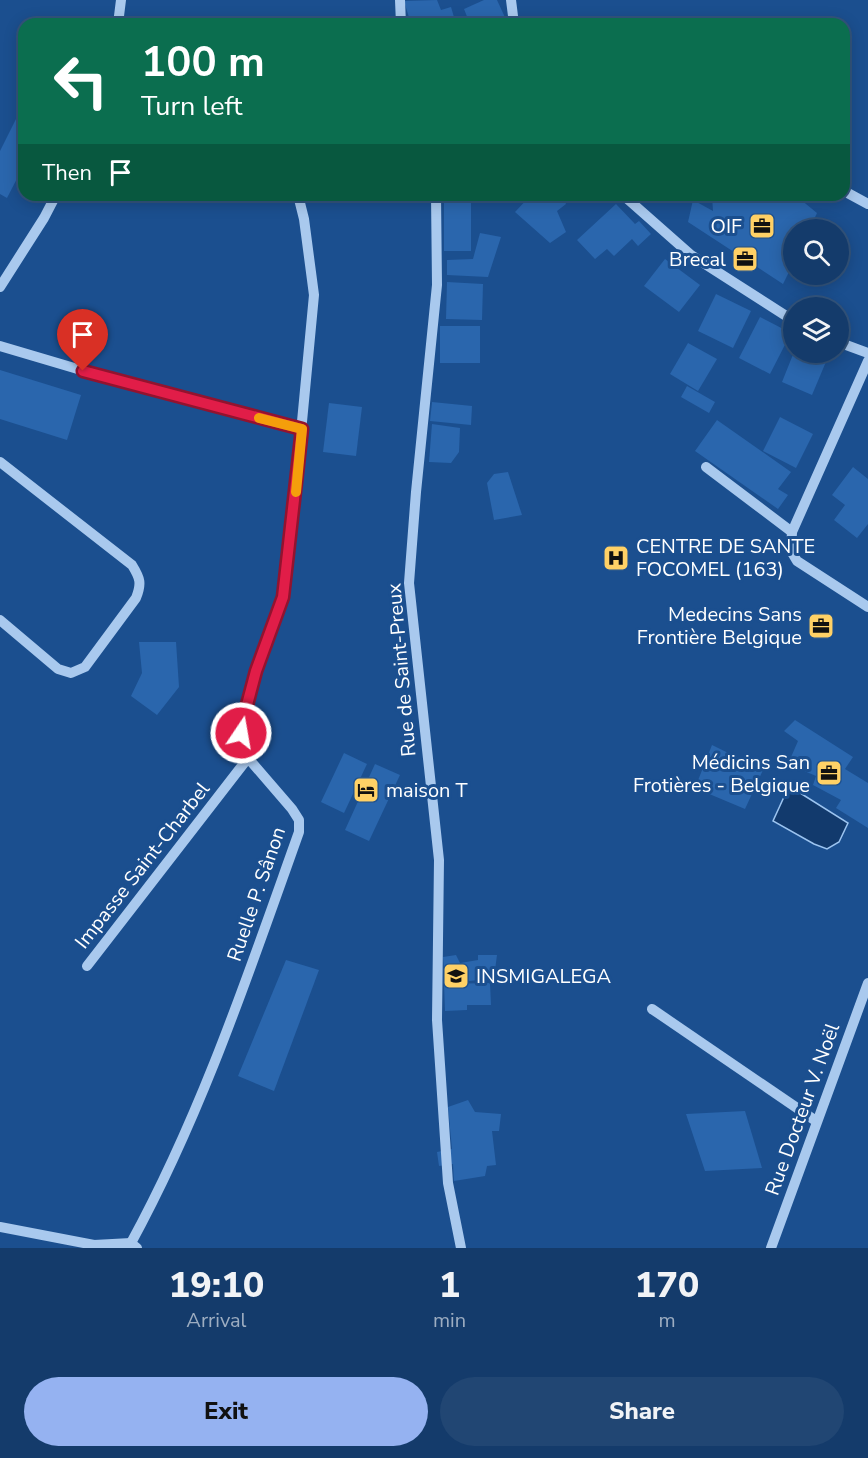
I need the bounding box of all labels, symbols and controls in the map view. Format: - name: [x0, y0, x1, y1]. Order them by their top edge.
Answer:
- text: 100 m: [141, 34, 265, 91]
- icon: left: [42, 42, 120, 120]
- text: Turn left: [141, 88, 242, 125]
- icon: arrive: [104, 156, 137, 189]
- text: Then: [42, 158, 92, 188]
- office icon: OIF: [747, 211, 777, 241]
- place label: OIF: [711, 213, 742, 240]
- map controls: [783, 219, 849, 363]
- button: search: [783, 219, 849, 285]
- office icon: Brecal: [730, 244, 760, 274]
- place label: Brecal: [669, 246, 726, 273]
- button: layers: [783, 297, 849, 363]
- pin: [57, 309, 108, 371]
- icon: arrive: [66, 318, 99, 351]
- place label: CENTRE DE SANTE FOCOMEL (163): [636, 533, 815, 583]
- hospital icon: CENTRE DE SANTE FOCOMEL (163): [601, 543, 631, 573]
- street label: Rue de Saint-Preux: [380, 582, 423, 758]
- place label: Medecins Sans Frontière Belgique: [637, 601, 802, 651]
- office icon: Medecins Sans Frontière Belgique: [806, 611, 836, 641]
- position arrow: [209, 701, 273, 765]
- place label: Médicins San Frotières - Belgique: [633, 749, 810, 799]
- office icon: Médicins San Frotières - Belgique: [814, 758, 844, 788]
- hotel icon: maison T: [351, 775, 381, 805]
- street label: Impasse Saint-Charbel: [69, 776, 216, 954]
- place label: maison T: [386, 777, 468, 804]
- street label: Ruelle P. Sânon: [221, 823, 292, 965]
- school or university icon: INSMIGALEGA: [441, 961, 471, 991]
- place label: INSMIGALEGA: [476, 963, 612, 990]
- street label: Rue Docteur V. Noël: [759, 1019, 846, 1199]
- text: 19:10: [169, 1261, 264, 1310]
- text: 1: [439, 1261, 460, 1310]
- text: 170: [635, 1261, 699, 1310]
- text: Arrival: [186, 1307, 247, 1334]
- text: min: [433, 1307, 466, 1334]
- text: m: [658, 1307, 676, 1334]
- button: Exit: [24, 1377, 428, 1446]
- button: Share: [440, 1377, 844, 1446]

